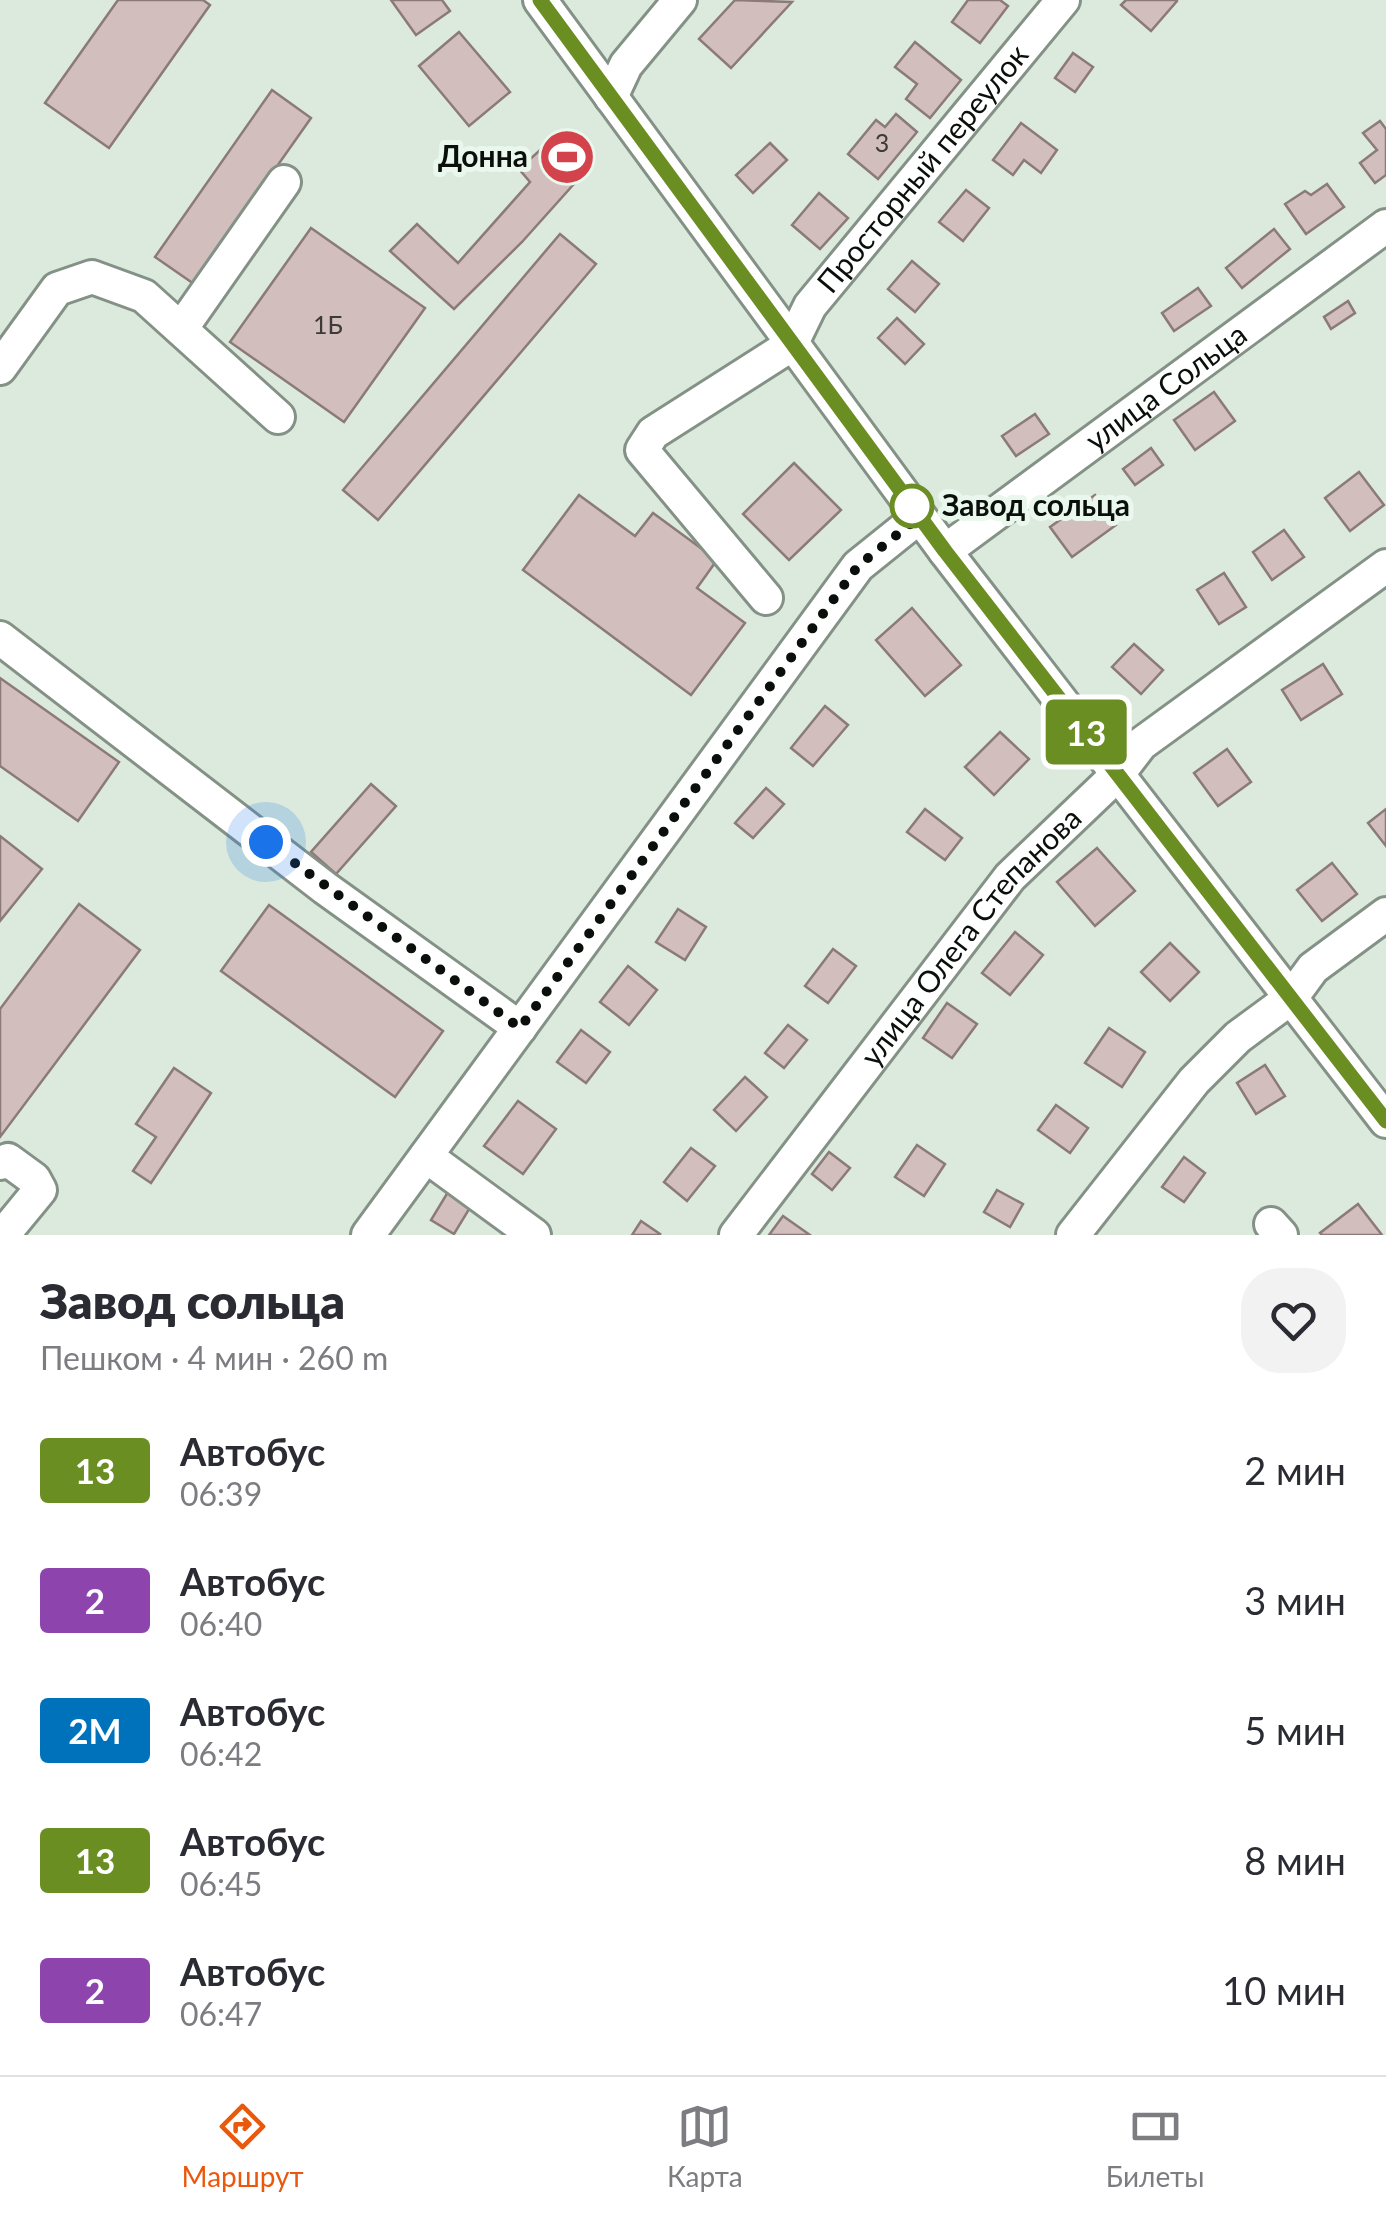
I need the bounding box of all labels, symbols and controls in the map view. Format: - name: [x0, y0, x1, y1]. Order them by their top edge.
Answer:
- street label: Просторный переулок: [809, 36, 1035, 299]
- sports icon: Донна: [537, 127, 597, 187]
- house number: 3: [875, 127, 889, 157]
- place label: Донна: [438, 137, 528, 173]
- house number: 1Б: [313, 309, 343, 339]
- street label: улица Сольца: [1078, 315, 1253, 457]
- marker: Завод сольца: [891, 485, 933, 527]
- place label: Завод сольца: [942, 486, 1130, 522]
- line badge: 13: [1041, 700, 1131, 764]
- text: 13: [1066, 711, 1106, 753]
- street label: улица Олега Степанова: [852, 799, 1088, 1072]
- your location: [241, 817, 291, 867]
- button: heart: [1241, 1268, 1346, 1373]
- text: Завод сольца: [40, 1272, 345, 1329]
- text: Пешком · 4 мин · 260 m: [40, 1338, 388, 1377]
- text: Автобус: [180, 1428, 325, 1474]
- text: 2 мин: [1244, 1447, 1346, 1493]
- text: 13: [75, 1449, 115, 1491]
- text: 06:39: [180, 1474, 262, 1513]
- text: Автобус: [180, 1558, 325, 1604]
- text: 3 мин: [1244, 1577, 1346, 1623]
- text: 2: [85, 1579, 105, 1621]
- text: 06:40: [180, 1604, 262, 1643]
- text: Автобус: [180, 1688, 325, 1734]
- text: 5 мин: [1244, 1707, 1346, 1753]
- text: 2М: [68, 1709, 122, 1751]
- text: 06:42: [180, 1734, 262, 1773]
- text: Автобус: [180, 1818, 325, 1864]
- text: 8 мин: [1244, 1837, 1346, 1883]
- text: 13: [75, 1839, 115, 1881]
- text: 06:45: [180, 1864, 262, 1903]
- text: Автобус: [180, 1948, 325, 1994]
- text: 10 мин: [1222, 1967, 1346, 2013]
- text: 2: [85, 1969, 105, 2011]
- text: 06:47: [180, 1994, 262, 2033]
- tab: Маршрут: [182, 2099, 304, 2193]
- tab: Карта: [667, 2099, 743, 2193]
- tab: Билеты: [1106, 2099, 1204, 2193]

